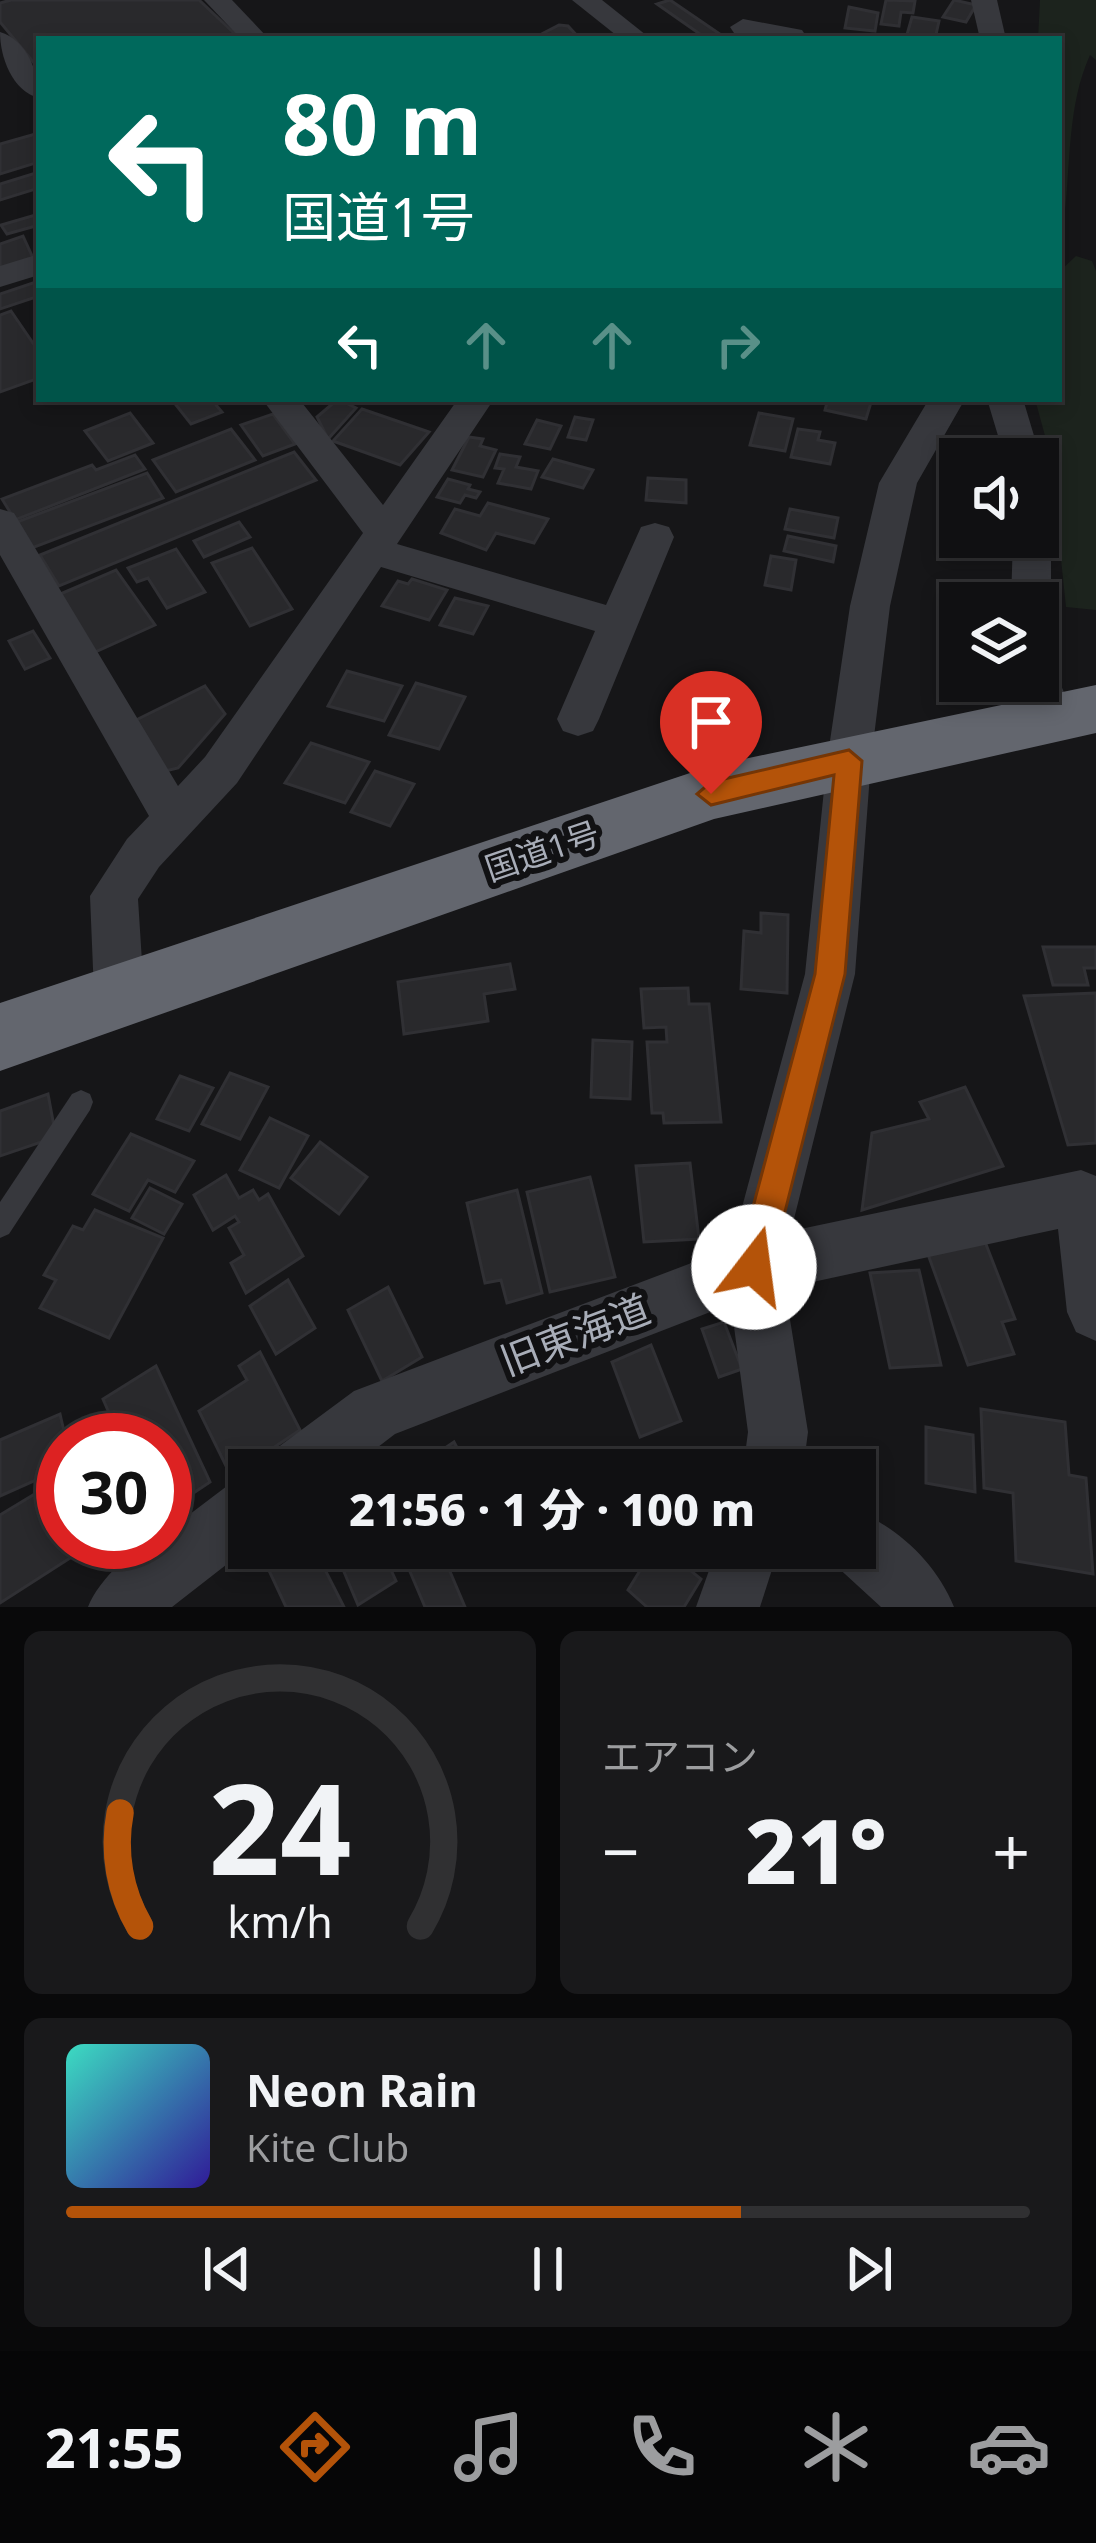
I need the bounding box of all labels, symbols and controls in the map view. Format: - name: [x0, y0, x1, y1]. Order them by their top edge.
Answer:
- text: 80 m: [282, 65, 482, 180]
- icon: left: [84, 84, 240, 240]
- text: 国道1号: [282, 179, 475, 253]
- icon: left: [327, 312, 393, 378]
- icon: ahead: [453, 312, 519, 378]
- icon: ahead: [579, 312, 645, 378]
- icon: right: [705, 312, 771, 378]
- map controls: [939, 438, 1059, 702]
- button: sound: [939, 438, 1059, 558]
- button: layers: [939, 582, 1059, 702]
- pin: [660, 671, 762, 794]
- icon: arrive: [678, 689, 744, 755]
- street label: 国道1号: [479, 810, 605, 891]
- position arrow: [691, 1204, 817, 1330]
- street label: 旧東海道: [492, 1281, 657, 1386]
- speed limit sign: 30: [36, 1413, 192, 1569]
- text: 21:56 · 1 分 · 100 m: [349, 1478, 755, 1539]
- text: エアコン: [602, 1729, 758, 1782]
- text: 24: [209, 1742, 351, 1912]
- text: 21°: [745, 1788, 887, 1910]
- text: −: [602, 1805, 640, 1895]
- text: +: [992, 1805, 1030, 1895]
- text: km/h: [227, 1891, 333, 1950]
- text: Neon Rain: [246, 2059, 478, 2120]
- text: Kite Club: [246, 2120, 409, 2173]
- icon: previous: [194, 2236, 260, 2302]
- icon: pause: [515, 2236, 581, 2302]
- icon: next: [836, 2236, 902, 2302]
- icon: directions: [273, 2405, 357, 2489]
- icon: music: [447, 2405, 531, 2489]
- icon: phone: [620, 2405, 704, 2489]
- icon: climate: [794, 2405, 878, 2489]
- icon: car: [967, 2405, 1051, 2489]
- text: 21:55: [45, 2410, 184, 2484]

